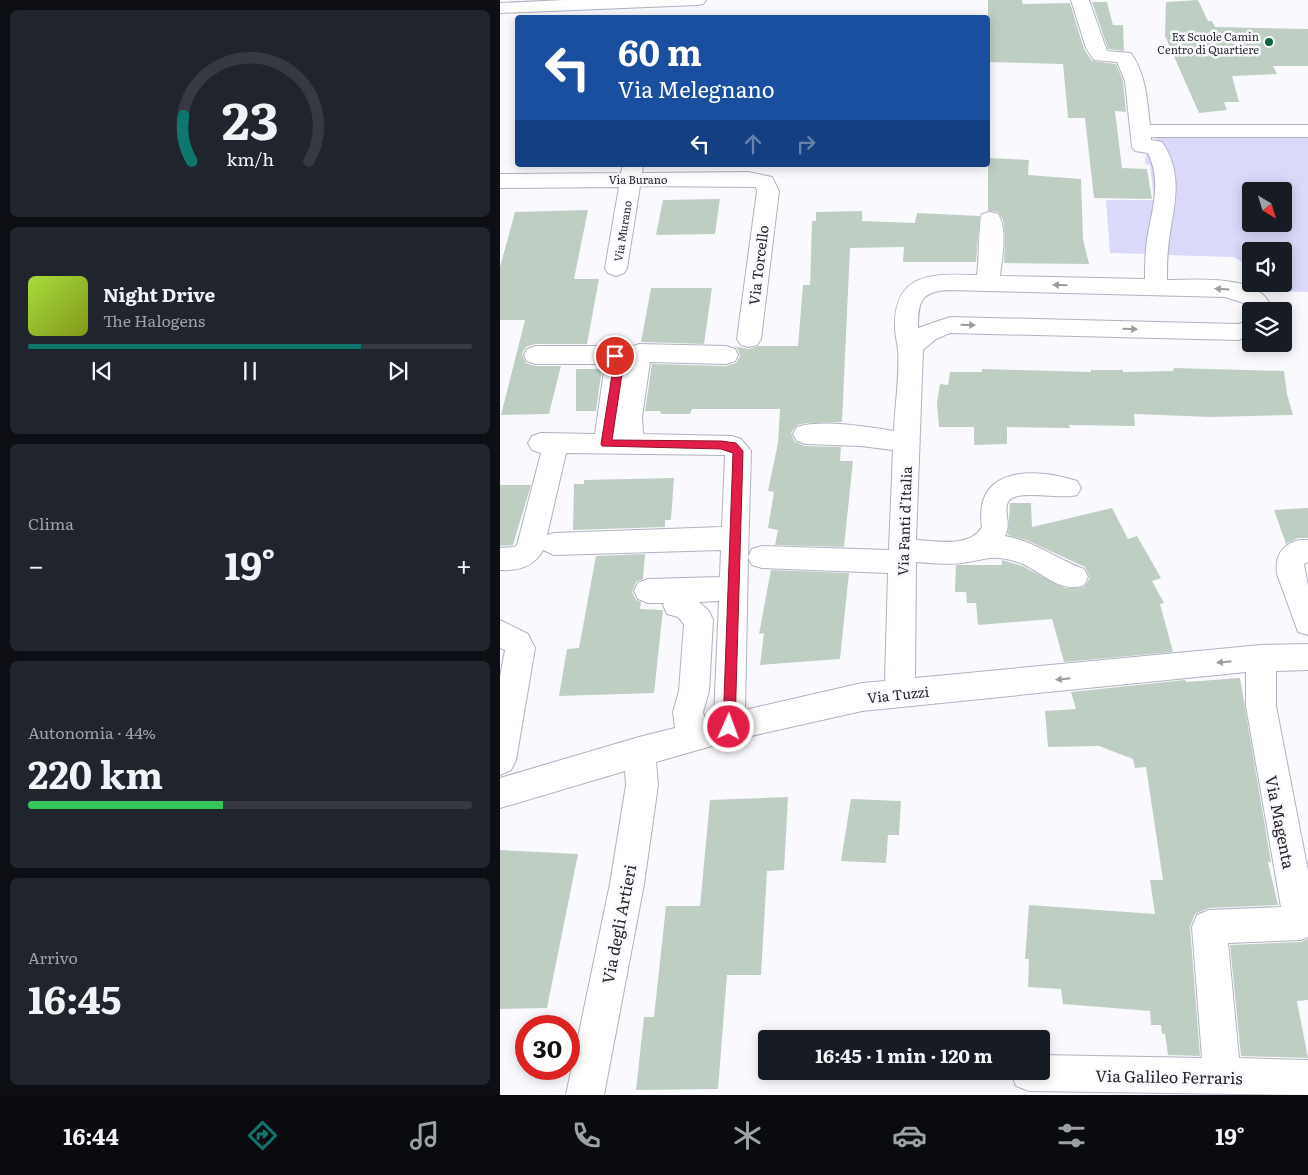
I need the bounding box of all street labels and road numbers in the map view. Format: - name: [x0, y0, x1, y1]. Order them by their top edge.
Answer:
- street label: Via Burano: [609, 171, 667, 187]
- street label: Via Murano: [609, 199, 635, 263]
- street label: Via Torcello: [743, 224, 773, 306]
- street label: Via Fanti d'Italia: [892, 465, 916, 576]
- street label: Via Tuzzi: [866, 681, 930, 707]
- street label: Via Magenta: [1260, 773, 1302, 871]
- street label: Via degli Artieri: [595, 862, 641, 986]
- street label: Via Galileo Ferraris: [1095, 1063, 1243, 1089]

